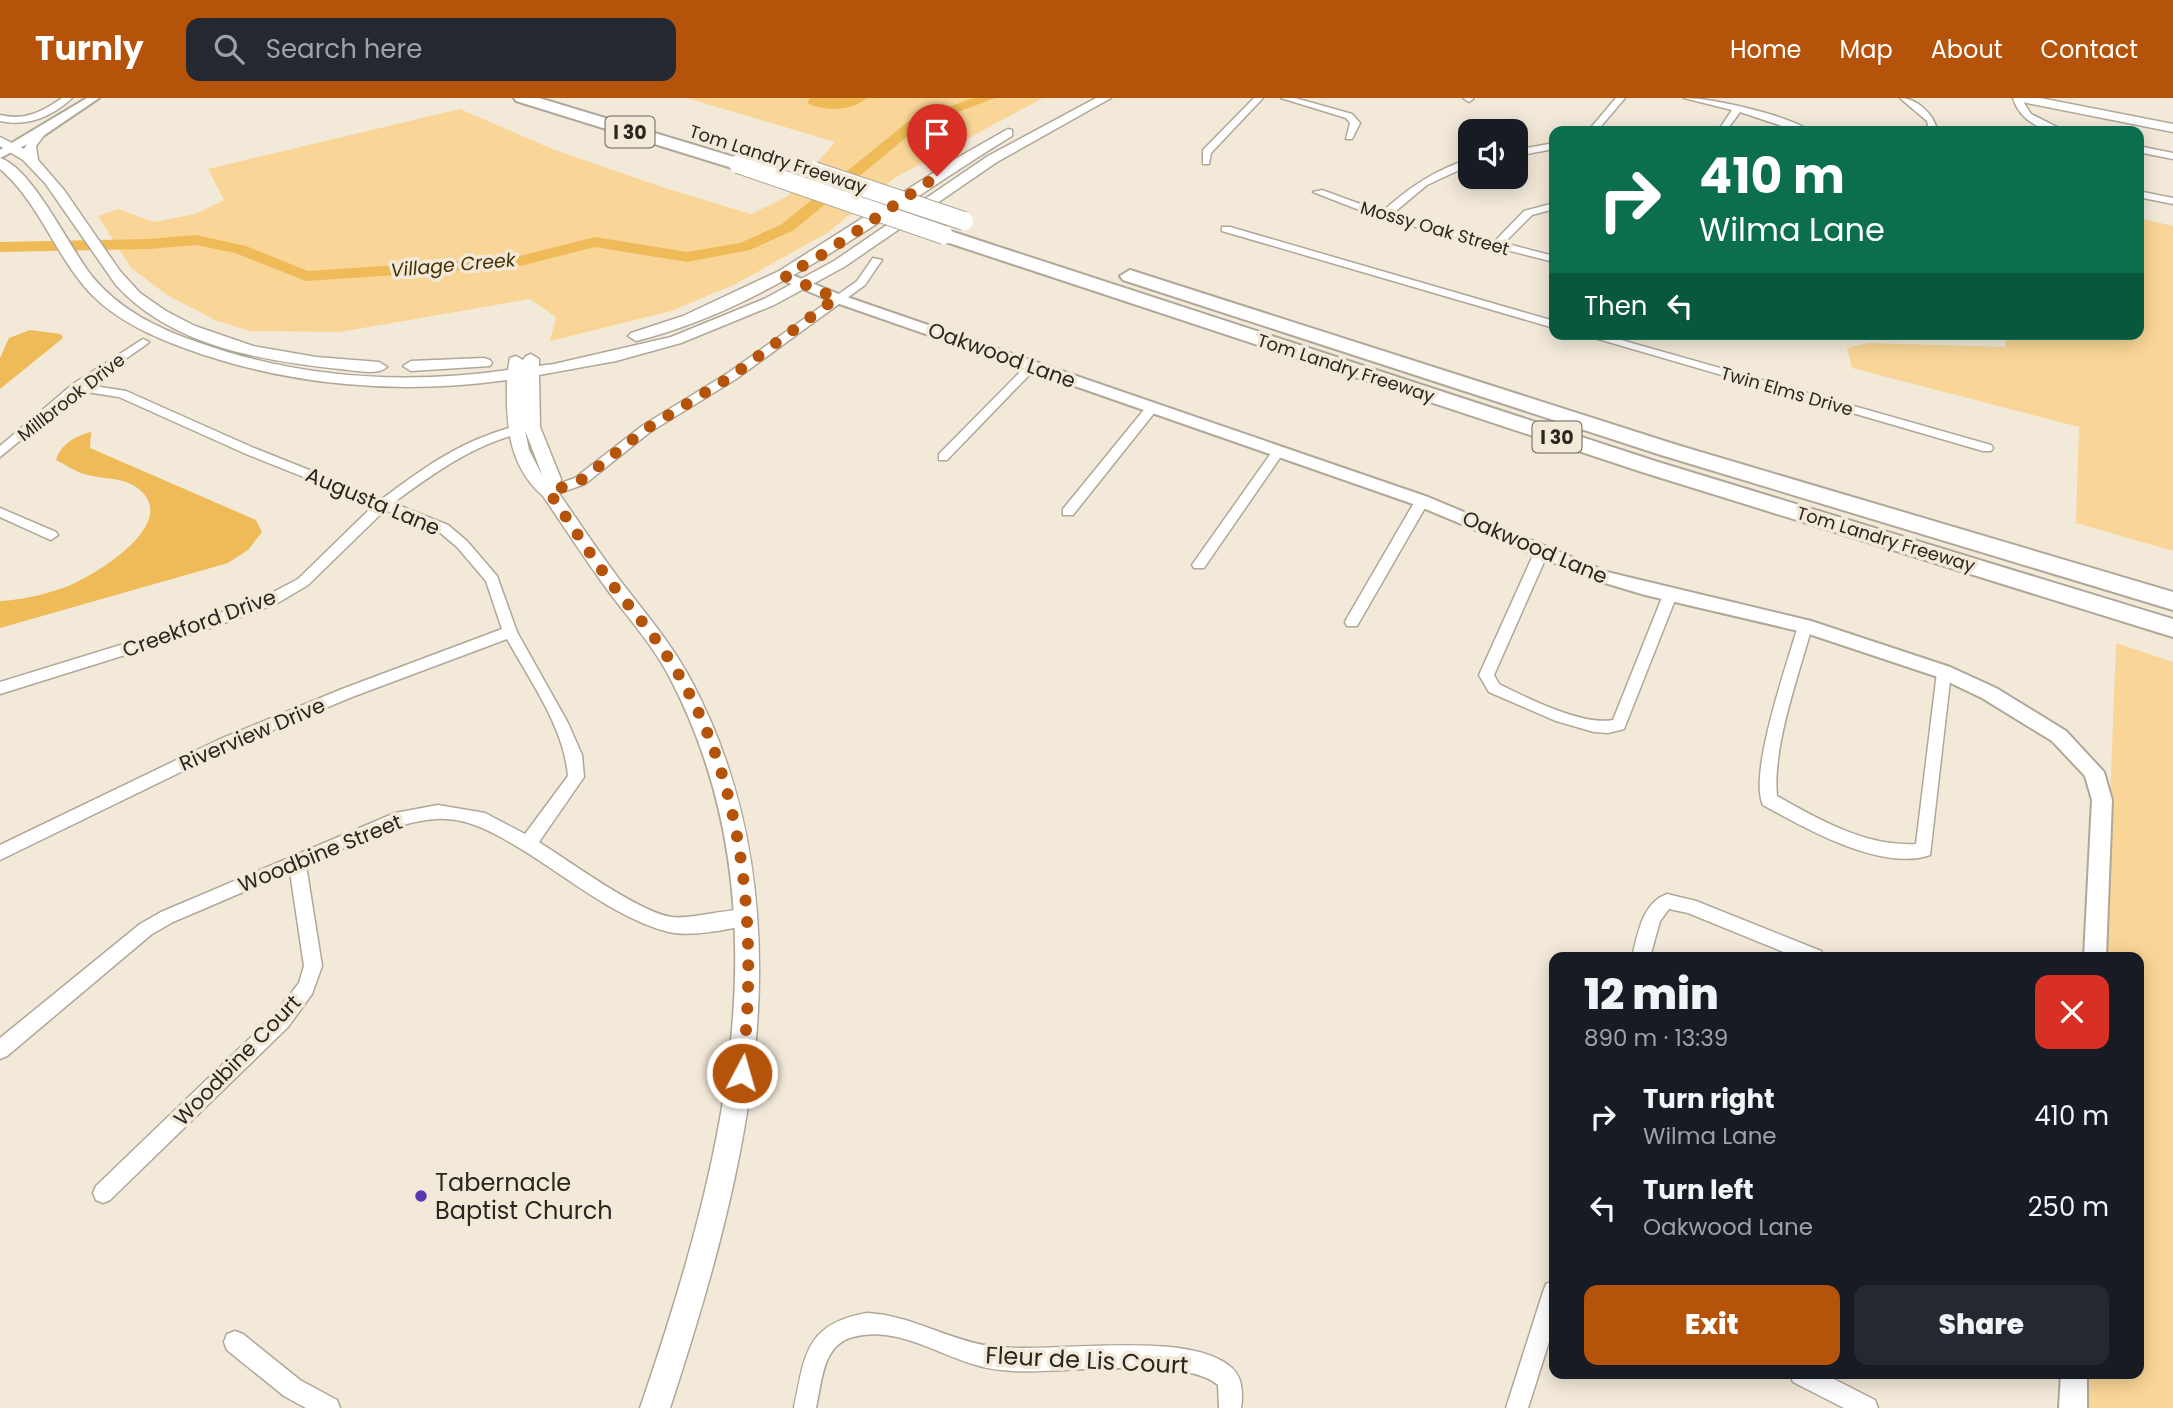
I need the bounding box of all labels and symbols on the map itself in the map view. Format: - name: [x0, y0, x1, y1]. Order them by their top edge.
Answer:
- pin: [907, 104, 967, 176]
- road number: I 30: [606, 116, 654, 148]
- street label: Tom Landry Freeway: [686, 119, 870, 199]
- street label: Mossy Oak Street: [1358, 195, 1512, 261]
- water label: Village Creek: [390, 246, 518, 284]
- street label: Oakwood Lane: [924, 315, 1080, 395]
- street label: Tom Landry Freeway: [1254, 328, 1438, 408]
- street label: Millbrook Drive: [12, 347, 130, 447]
- street label: Twin Elms Drive: [1718, 360, 1856, 422]
- road number: I 30: [1532, 422, 1582, 452]
- street label: Augusta Lane: [301, 460, 445, 542]
- street label: Tom Landry Freeway: [1794, 500, 1978, 578]
- street label: Oakwood Lane: [1458, 503, 1612, 591]
- street label: Creekford Drive: [118, 582, 280, 664]
- street label: Riverview Drive: [175, 690, 329, 778]
- street label: Woodbine Street: [234, 807, 406, 899]
- street label: Woodbine Court: [167, 988, 307, 1132]
- position arrow: [705, 1036, 779, 1110]
- place label: Tabernacle Baptist Church: [435, 1166, 613, 1227]
- marker: Tabernacle Baptist Church: [413, 1188, 429, 1204]
- street label: Fleur de Lis Court: [985, 1338, 1189, 1382]

